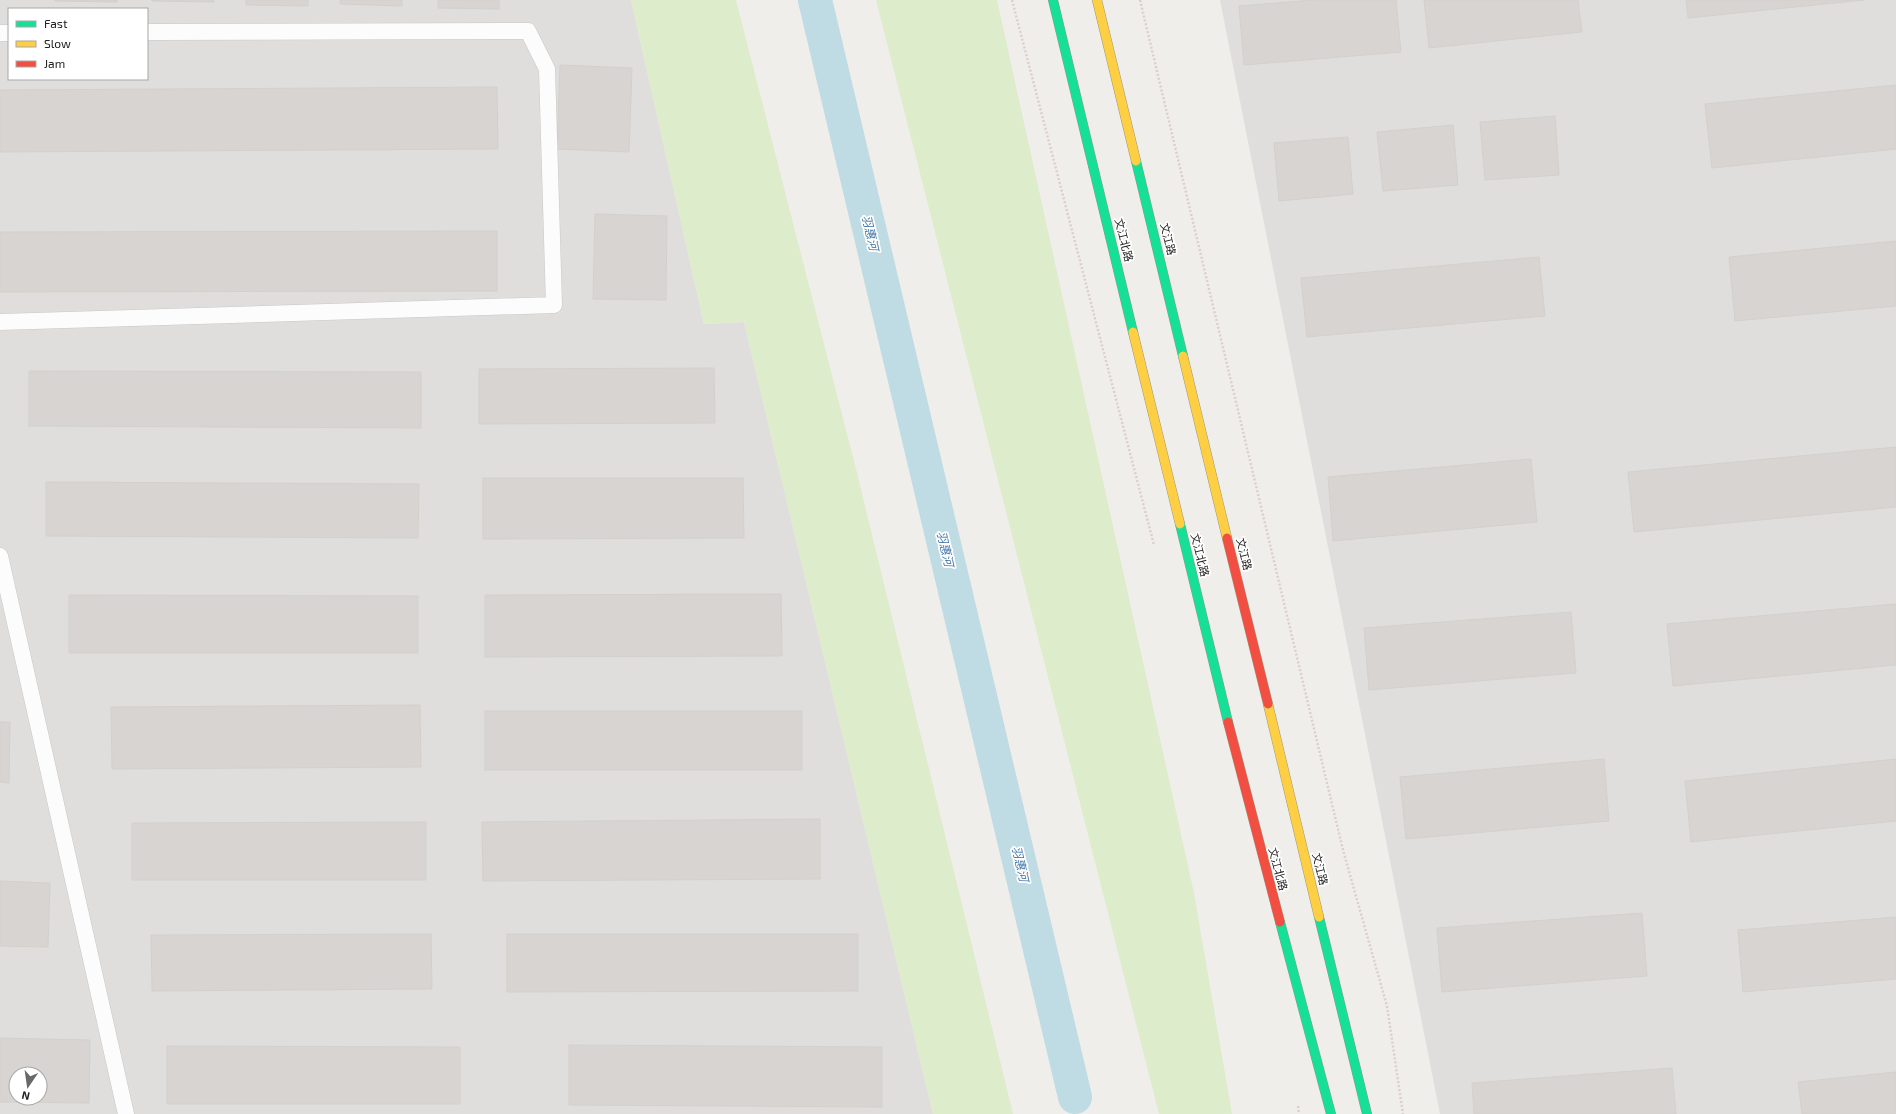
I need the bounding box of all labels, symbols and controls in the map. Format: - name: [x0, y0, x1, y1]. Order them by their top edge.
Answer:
- legend: [8, 8, 148, 80]
- text: Fast: [44, 16, 68, 30]
- text: Slow: [44, 36, 71, 50]
- text: Jam: [44, 56, 65, 70]
- water label: 羽惠河: [860, 214, 882, 254]
- street label: 文江北路: [1113, 217, 1136, 263]
- street label: 文江路: [1158, 221, 1179, 256]
- water label: 羽惠河: [935, 530, 957, 570]
- street label: 文江北路: [1189, 532, 1212, 578]
- street label: 文江路: [1234, 536, 1255, 571]
- water label: 羽惠河: [1010, 845, 1032, 885]
- street label: 文江北路: [1267, 846, 1290, 892]
- street label: 文江路: [1310, 851, 1331, 886]
- north arrow: [8, 1066, 48, 1106]
- text: N: [20, 1089, 31, 1103]

